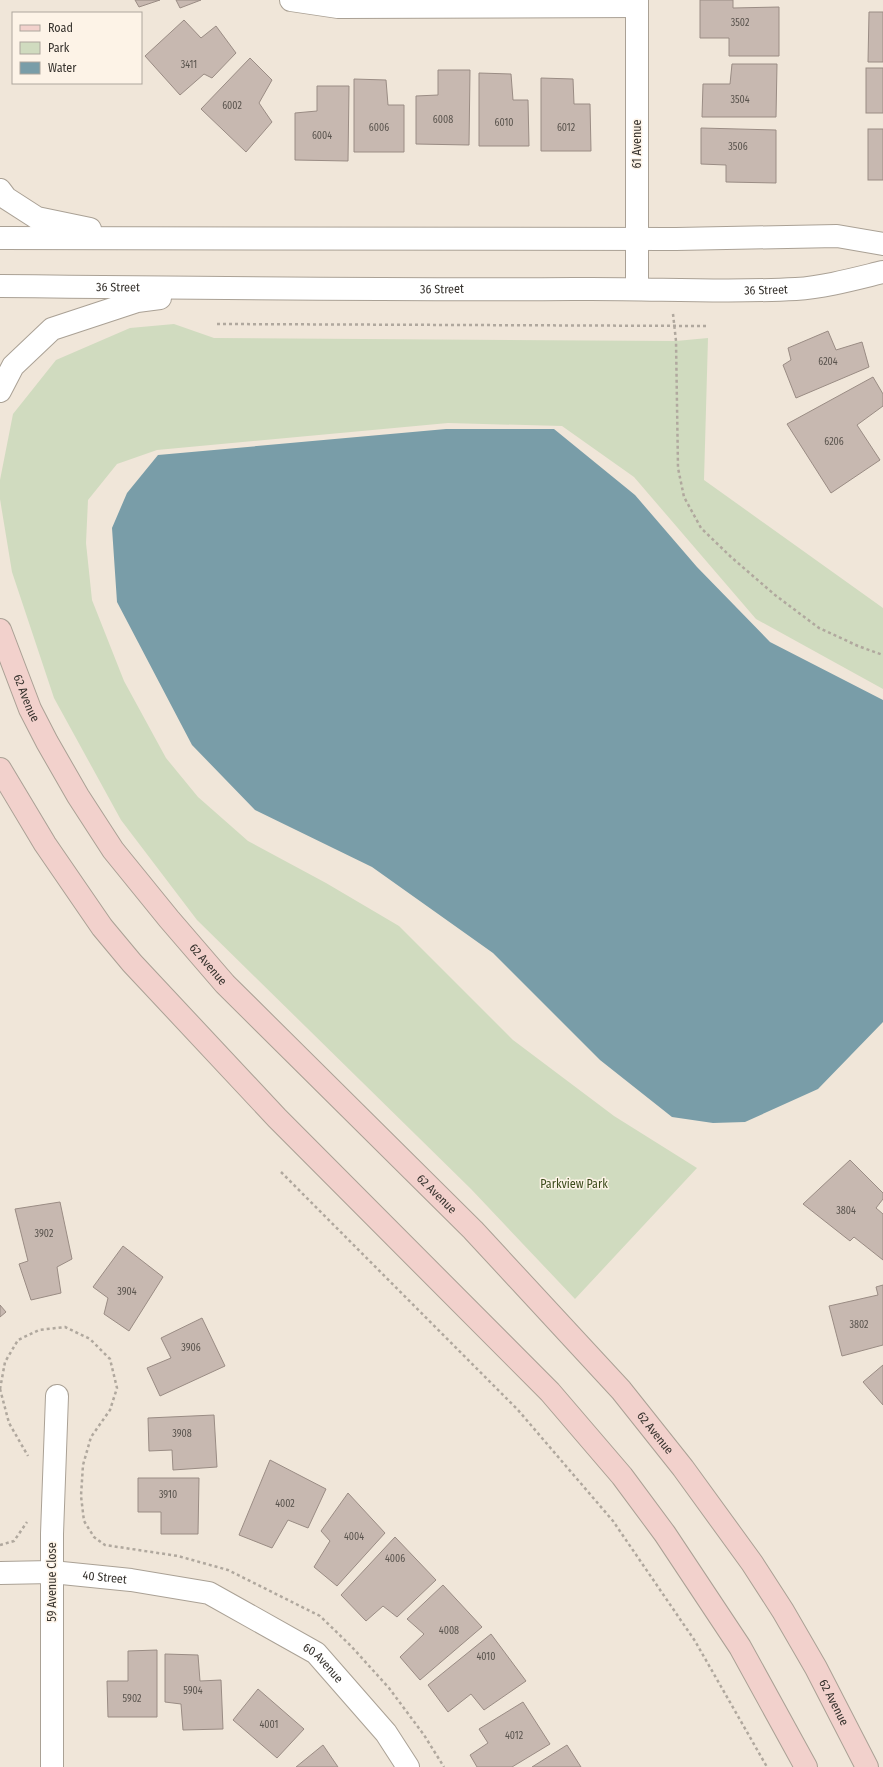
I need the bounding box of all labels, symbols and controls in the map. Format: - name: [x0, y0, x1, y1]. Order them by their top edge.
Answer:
- legend: [12, 12, 142, 84]
- house number: 3502: [731, 17, 750, 29]
- text: Road: [48, 21, 73, 35]
- text: Park: [48, 41, 70, 55]
- house number: 3411: [181, 59, 197, 71]
- text: Water: [48, 61, 77, 75]
- house number: 3504: [730, 94, 750, 106]
- house number: 6002: [222, 100, 242, 112]
- house number: 6008: [433, 114, 453, 126]
- house number: 6010: [494, 117, 514, 129]
- street label: 61 Avenue: [630, 119, 644, 168]
- house number: 6006: [369, 122, 389, 134]
- house number: 6012: [557, 122, 576, 134]
- house number: 6004: [312, 130, 332, 142]
- house number: 3506: [728, 141, 748, 153]
- street label: 36 Street: [96, 280, 140, 294]
- street label: 36 Street: [420, 282, 464, 296]
- street label: 36 Street: [744, 282, 788, 298]
- house number: 6204: [818, 356, 838, 368]
- house number: 6206: [824, 436, 844, 448]
- street label: 62 Avenue: [10, 672, 42, 724]
- street label: 62 Avenue: [186, 941, 230, 988]
- street label: 62 Avenue: [414, 1171, 459, 1217]
- park label: Parkview Park: [540, 1177, 608, 1191]
- house number: 3804: [836, 1205, 856, 1217]
- house number: 3902: [35, 1228, 54, 1240]
- house number: 3904: [117, 1286, 137, 1298]
- house number: 3802: [849, 1319, 869, 1331]
- house number: 3906: [181, 1342, 201, 1354]
- street label: 62 Avenue: [634, 1409, 676, 1457]
- house number: 3908: [172, 1428, 192, 1440]
- house number: 3910: [159, 1489, 177, 1501]
- house number: 4002: [275, 1498, 295, 1510]
- house number: 4004: [344, 1531, 364, 1543]
- street label: 59 Avenue Close: [45, 1542, 59, 1622]
- house number: 4006: [385, 1553, 405, 1565]
- street label: 40 Street: [82, 1568, 128, 1587]
- house number: 4008: [439, 1625, 459, 1637]
- street label: 60 Avenue: [301, 1640, 346, 1686]
- house number: 4010: [477, 1651, 495, 1663]
- street label: 62 Avenue: [816, 1677, 851, 1728]
- house number: 5904: [183, 1685, 203, 1697]
- house number: 5902: [123, 1693, 142, 1705]
- house number: 4001: [260, 1719, 278, 1731]
- house number: 4012: [505, 1730, 524, 1742]

